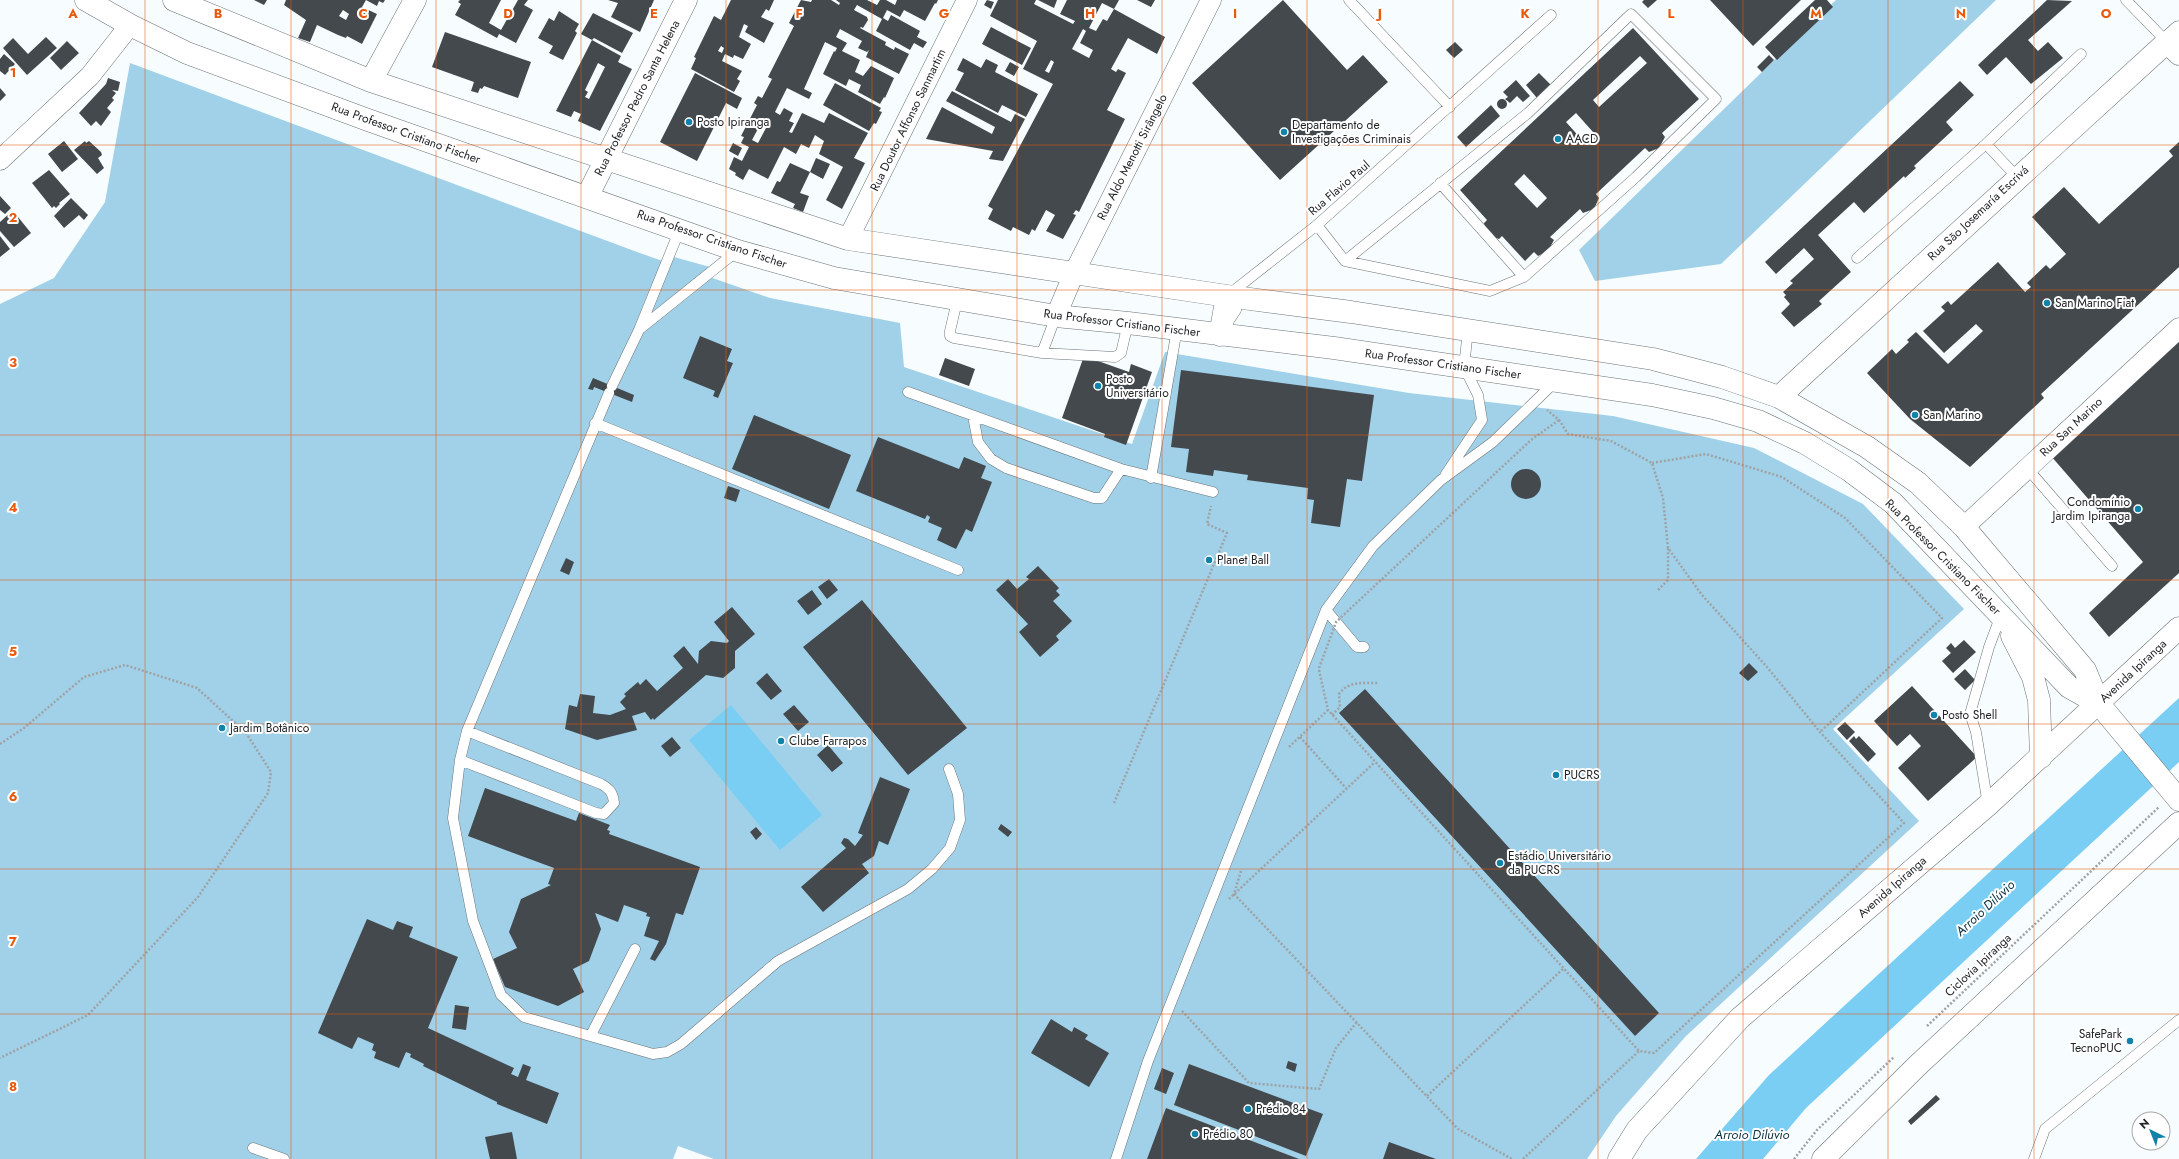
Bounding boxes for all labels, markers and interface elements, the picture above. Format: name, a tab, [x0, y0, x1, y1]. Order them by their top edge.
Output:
text: A	[67, 4, 78, 23]
text: B	[214, 4, 223, 23]
text: C	[358, 4, 368, 23]
text: D	[503, 4, 513, 23]
text: E	[650, 4, 658, 23]
text: F	[795, 4, 803, 23]
text: G	[939, 4, 950, 23]
text: H	[1085, 4, 1095, 23]
text: I	[1233, 4, 1237, 23]
text: J	[1375, 4, 1382, 23]
text: K	[1520, 4, 1530, 23]
text: L	[1668, 4, 1675, 23]
text: M	[1810, 4, 1822, 23]
text: N	[1956, 4, 1966, 23]
text: O	[2101, 4, 2112, 23]
street label: Rua Professor Pedro Santa Helena	[590, 17, 684, 179]
street label: Rua Doutor Affonso Sanmartim	[866, 46, 950, 194]
text: 1	[10, 63, 16, 82]
street label: Rua Aldo Menotti Sirângelo	[1092, 90, 1172, 223]
street label: Rua Professor Cristiano Fischer	[329, 98, 484, 169]
place label: Posto Ipiranga	[697, 113, 770, 131]
place label: Departamento de Investigações Criminais	[1292, 116, 1411, 148]
marker: Posto Ipiranga	[684, 117, 694, 127]
marker: Departamento de Investigações Criminais	[1279, 127, 1289, 137]
place label: AACD	[1566, 130, 1598, 148]
marker: AACD	[1553, 134, 1563, 144]
street label: Rua Flavio Paul	[1304, 156, 1374, 220]
street label: Rua São Josemaría Escrivá	[1923, 161, 2033, 265]
street label: Rua Professor Cristiano Fischer	[635, 205, 790, 273]
text: 2	[9, 208, 17, 227]
place label: San Marino Fiat	[2055, 294, 2134, 312]
marker: San Marino Fiat	[2042, 298, 2052, 308]
street label: Rua Professor Cristiano Fischer	[1043, 304, 1202, 342]
street label: Rua Professor Cristiano Fischer	[1364, 344, 1523, 384]
text: 3	[9, 353, 17, 372]
place label: Posto Universitário	[1106, 370, 1169, 402]
marker: Posto Universitário	[1093, 381, 1103, 391]
street label: Rua San Marino	[2036, 393, 2107, 461]
place label: San Marino	[1923, 406, 1981, 424]
marker: San Marino	[1910, 410, 1920, 420]
place label: Condomínio Jardim Ipiranga	[2051, 493, 2130, 525]
street label: Rua Professor Cristiano Fischer	[1881, 495, 2006, 620]
text: 4	[8, 498, 18, 517]
marker: Condomínio Jardim Ipiranga	[2133, 504, 2143, 514]
place label: Planet Ball	[1217, 551, 1269, 569]
marker: Planet Ball	[1204, 555, 1214, 565]
street label: Avenida Ipiranga	[2095, 635, 2171, 707]
text: 5	[9, 642, 17, 661]
place label: Posto Shell	[1942, 706, 1997, 724]
marker: Posto Shell	[1929, 710, 1939, 720]
place label: Jardim Botânico	[228, 719, 310, 737]
marker: Jardim Botânico	[217, 723, 227, 733]
place label: Clube Farrapos	[789, 732, 867, 750]
marker: Clube Farrapos	[776, 736, 786, 746]
place label: PUCRS	[1564, 766, 1600, 784]
marker: PUCRS	[1551, 770, 1561, 780]
text: 6	[9, 787, 18, 806]
place label: Estádio Universitário da PUCRS	[1508, 847, 1611, 879]
street label: Avenida Ipiranga	[1854, 852, 1931, 922]
marker: Estádio Universitário da PUCRS	[1495, 858, 1505, 868]
water label: Arroio Dilúvio	[1950, 875, 2019, 941]
street label: Ciclovia Ipiranga	[1941, 929, 2016, 1001]
text: 7	[9, 932, 17, 951]
place label: SafePark TecnoPUC	[2071, 1025, 2123, 1057]
marker: SafePark TecnoPUC	[2125, 1036, 2135, 1046]
text: 8	[9, 1077, 17, 1096]
place label: Prédio 84	[1256, 1100, 1306, 1118]
marker: Prédio 84	[1243, 1104, 1253, 1114]
north arrow	[2131, 1111, 2171, 1151]
text: N	[2136, 1115, 2153, 1133]
place label: Prédio 80	[1203, 1125, 1253, 1143]
water label: Arroio Dilúvio	[1714, 1125, 1790, 1144]
marker: Prédio 80	[1190, 1129, 1200, 1139]

